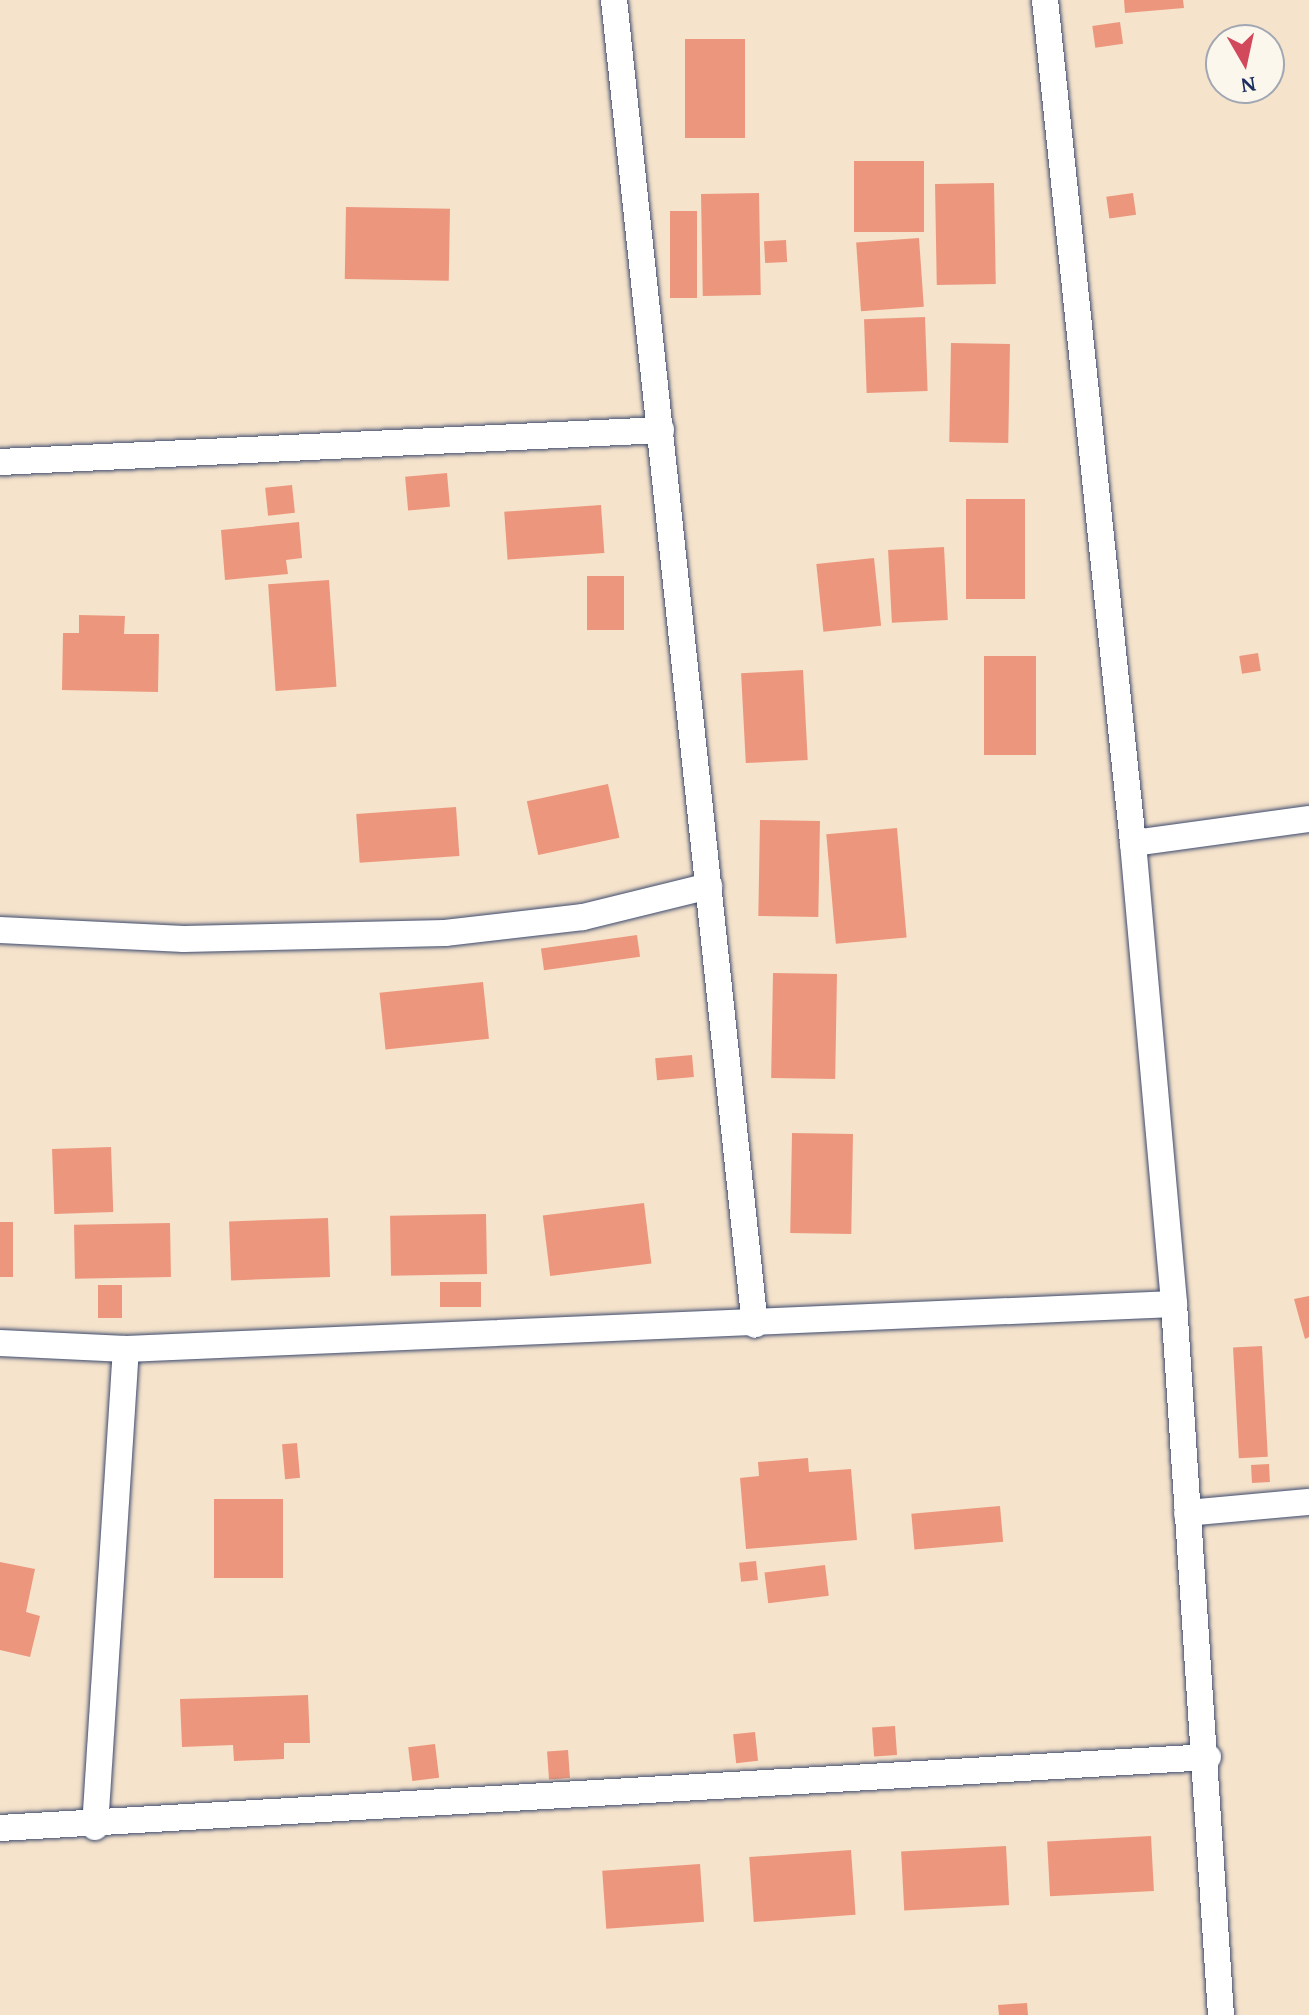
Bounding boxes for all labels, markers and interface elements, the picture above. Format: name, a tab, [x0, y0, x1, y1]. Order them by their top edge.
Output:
north arrow	[1205, 24, 1285, 104]
text: N	[1239, 69, 1258, 103]

